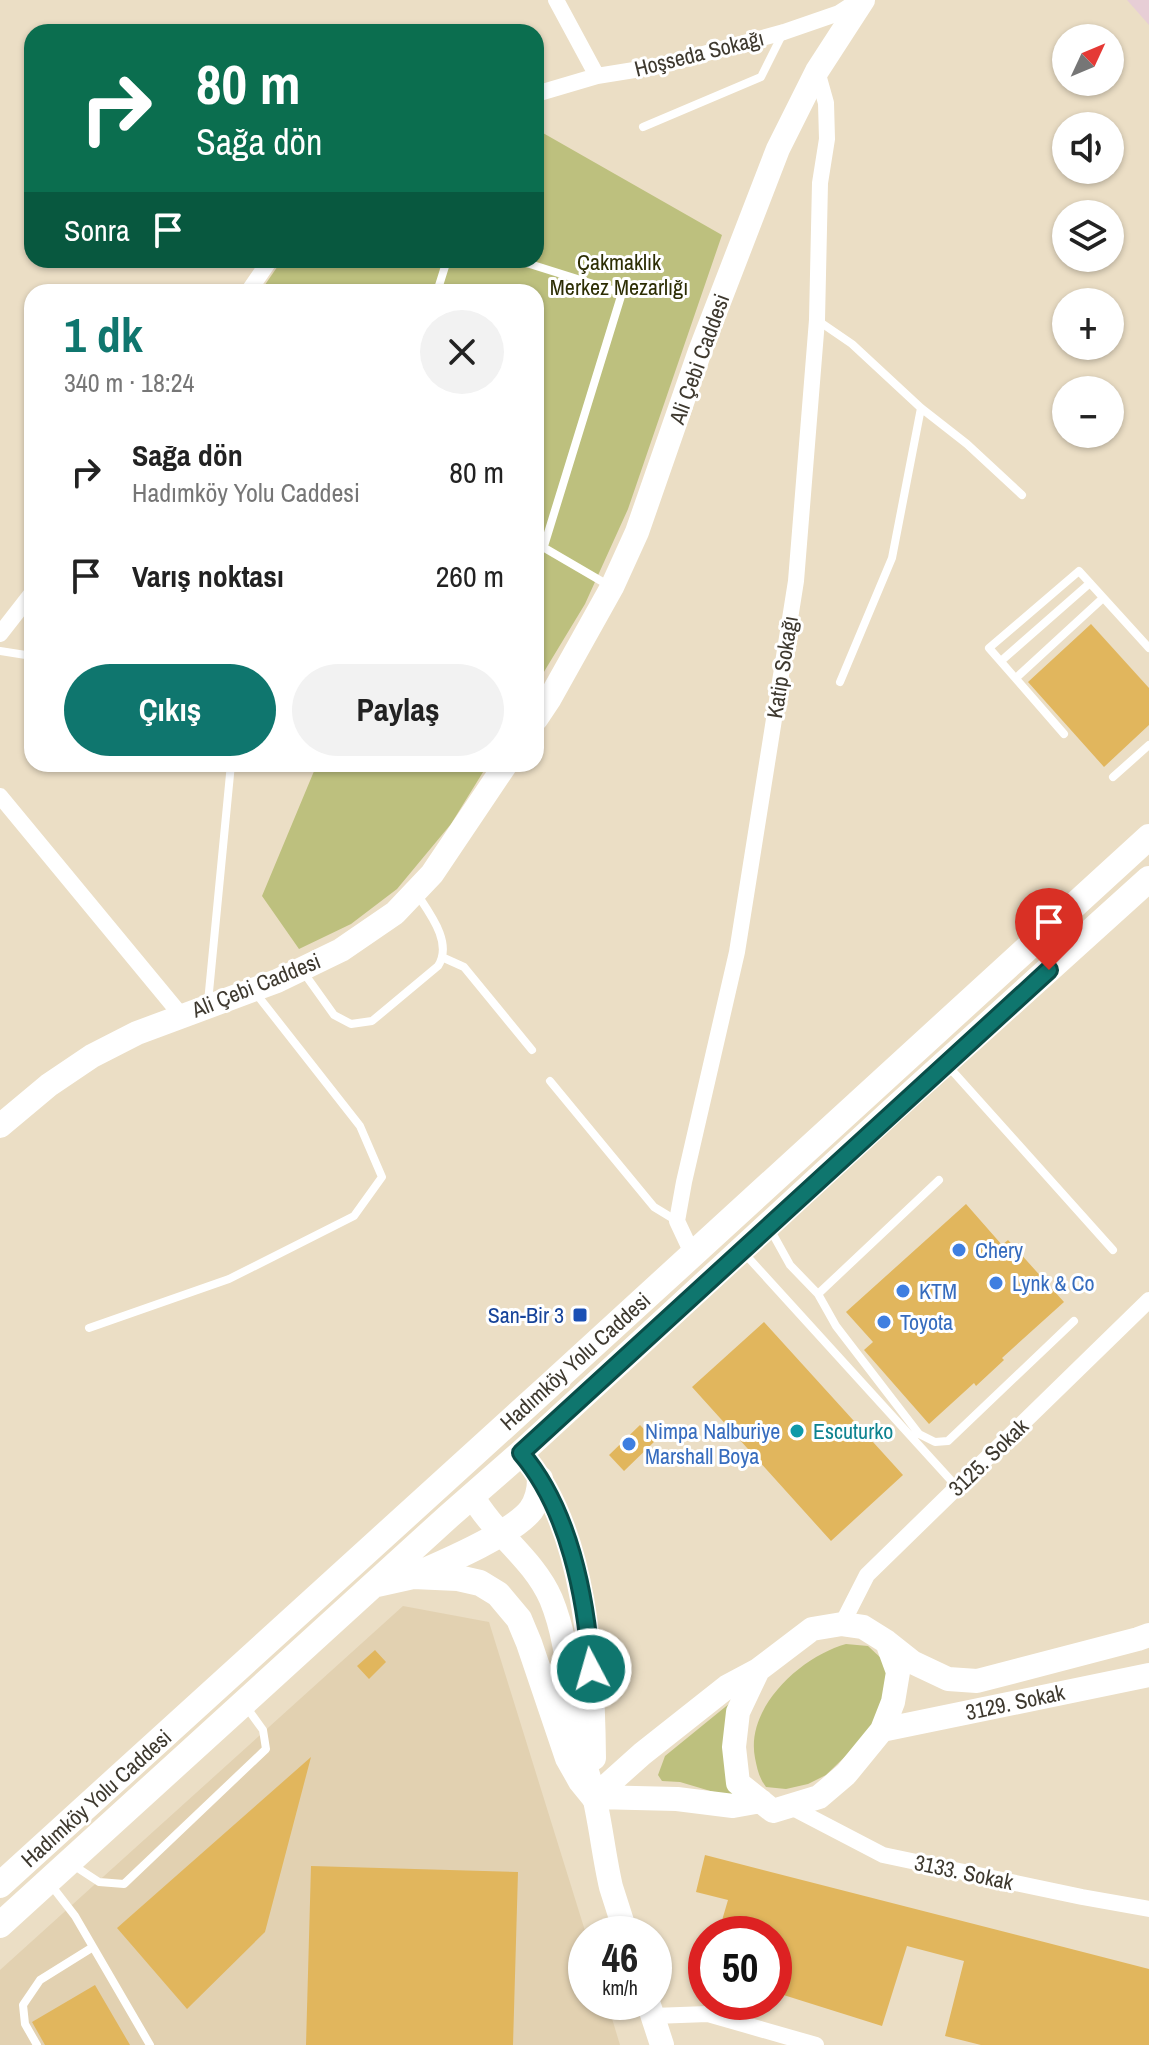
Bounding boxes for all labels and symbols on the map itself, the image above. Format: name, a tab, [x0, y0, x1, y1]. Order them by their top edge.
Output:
street label: Hoşseda Sokağı	[631, 22, 767, 84]
north arrow	[1052, 24, 1124, 96]
park label: Çakmaklık Merkez Mezarlığı	[550, 247, 688, 302]
street label: Ali Çebi Caddesi	[661, 290, 736, 429]
street label: Katip Sokağı	[759, 614, 805, 720]
pin	[1015, 888, 1083, 970]
street label: Ali Çebi Caddesi	[186, 946, 325, 1025]
place label: Chery	[975, 1235, 1023, 1265]
marker: Chery	[950, 1241, 968, 1259]
place label: Lynk & Co	[1012, 1268, 1095, 1298]
marker: Lynk & Co	[987, 1274, 1005, 1292]
place label: KTM	[919, 1276, 957, 1306]
marker: KTM	[894, 1282, 912, 1300]
street label: Hadımköy Yolu Caddesi	[493, 1285, 657, 1437]
place label: San-Bir 3	[488, 1300, 564, 1330]
marker: San-Bir 3	[571, 1306, 589, 1324]
place label: Toyota	[900, 1307, 953, 1337]
marker: Toyota	[875, 1313, 893, 1331]
street label: 3125. Sokak	[942, 1411, 1035, 1503]
place label: Nimpa Nalburiye Marshall Boya	[645, 1416, 780, 1471]
place label: Escuturko	[813, 1416, 893, 1446]
marker: Escuturko	[788, 1422, 806, 1440]
marker: Nimpa Nalburiye Marshall Boya	[620, 1435, 638, 1453]
position arrow	[549, 1627, 633, 1711]
street label: 3129. Sokak	[963, 1677, 1068, 1727]
street label: Hadımköy Yolu Caddesi	[14, 1722, 178, 1874]
street label: 3133. Sokak	[912, 1847, 1017, 1897]
speed limit sign: 50	[688, 1916, 792, 2020]

